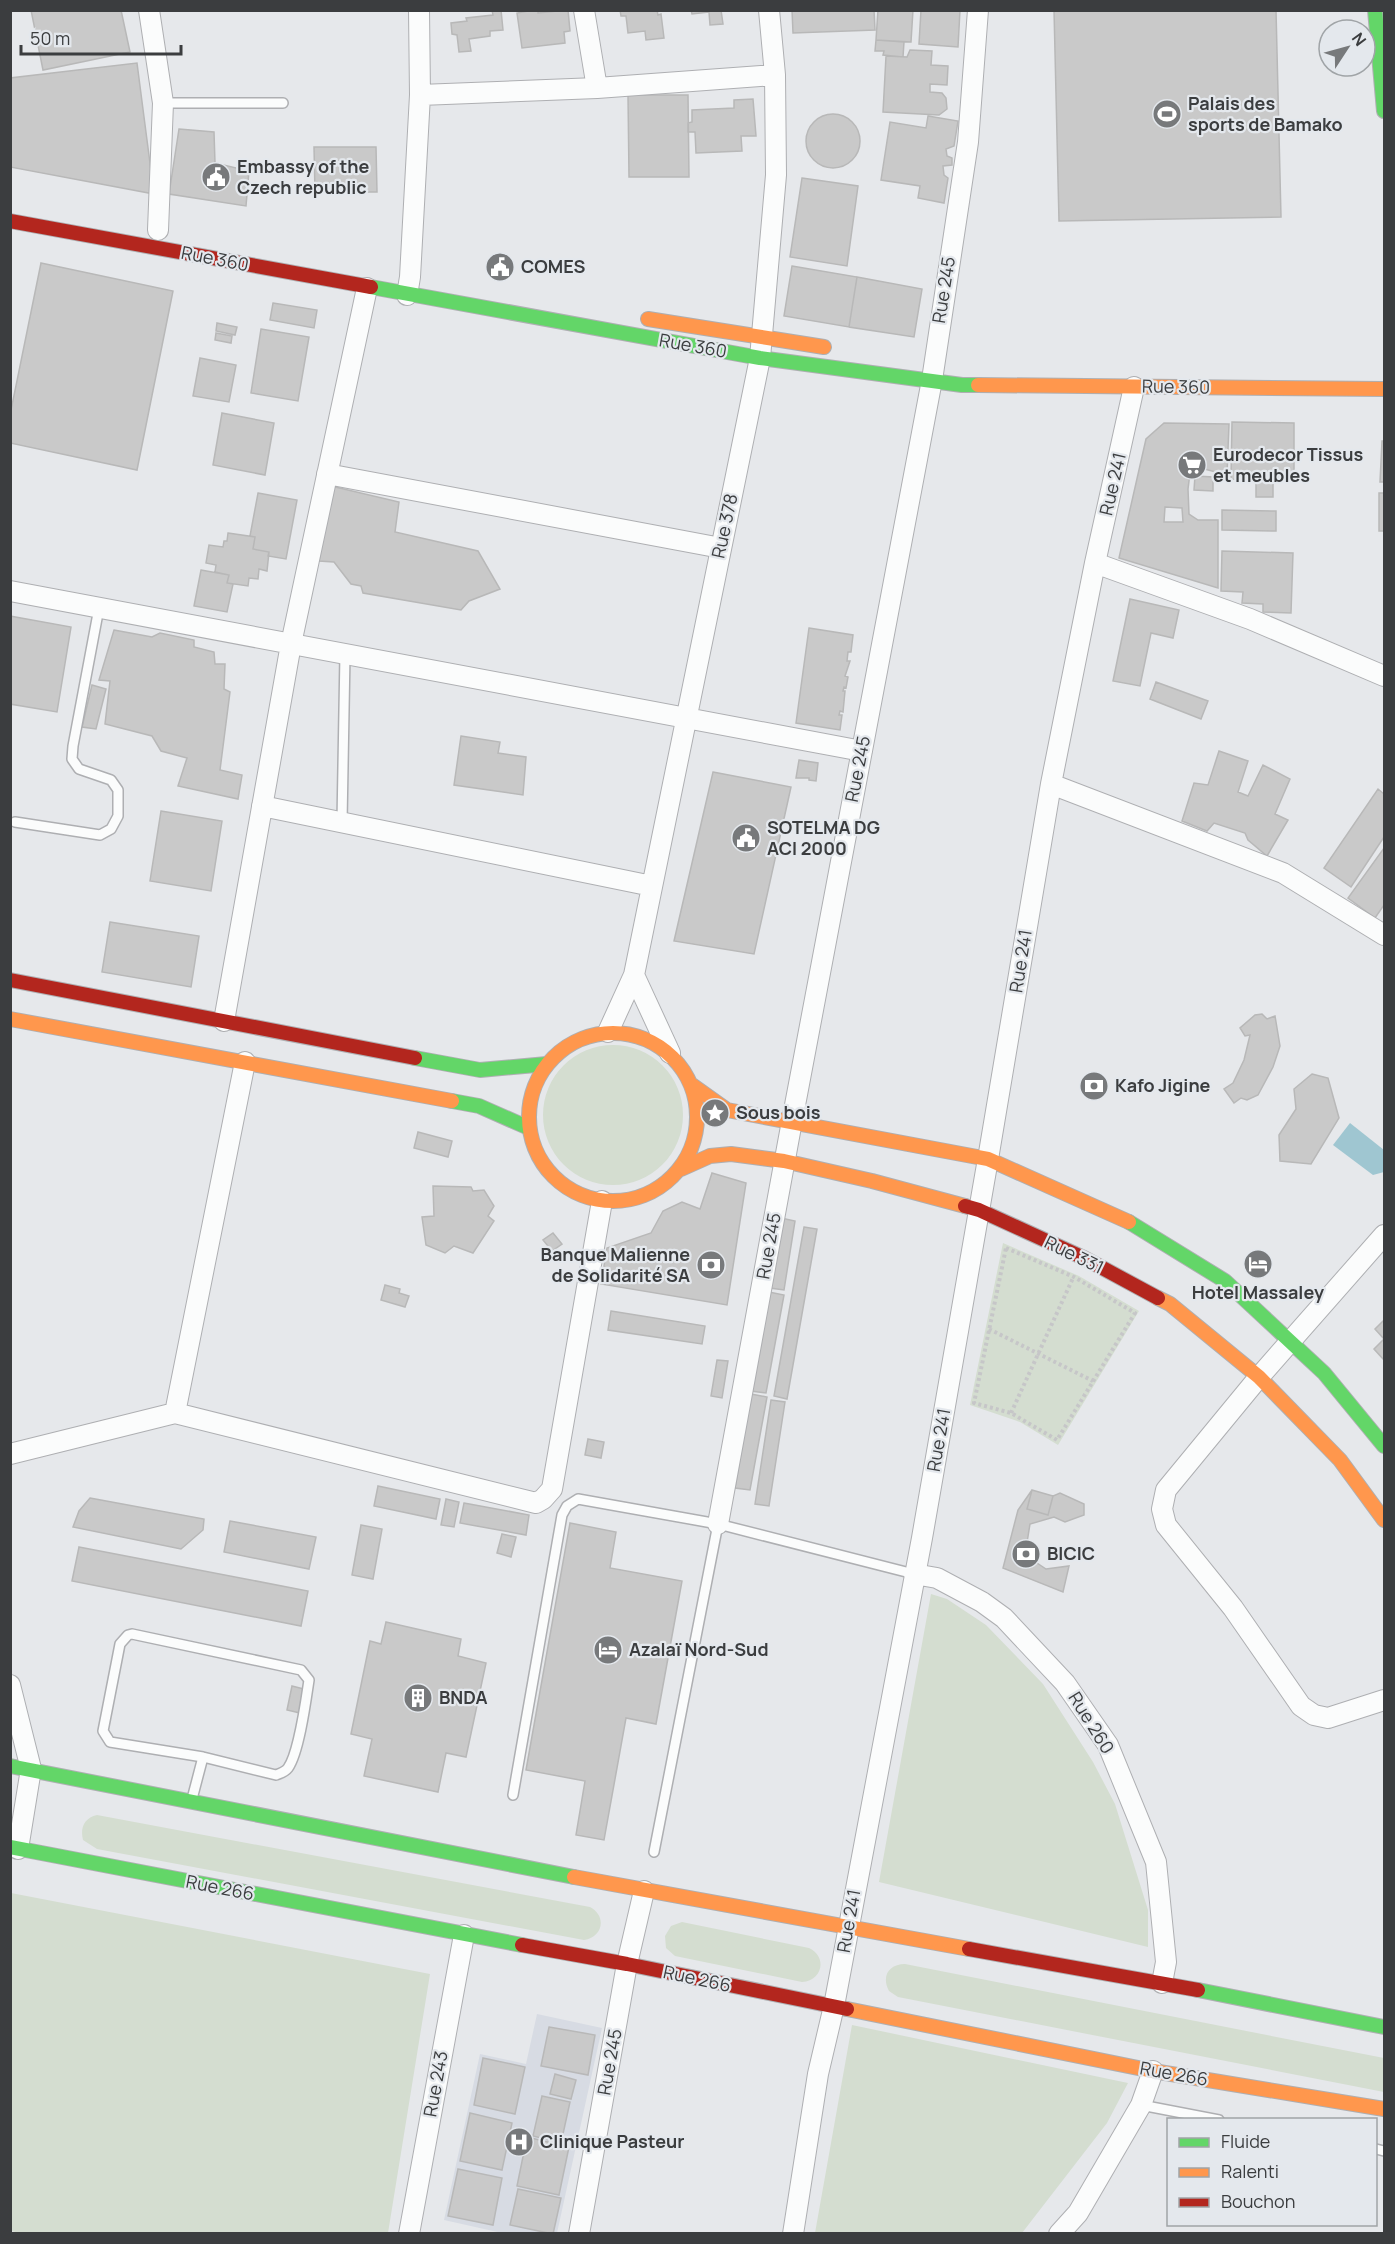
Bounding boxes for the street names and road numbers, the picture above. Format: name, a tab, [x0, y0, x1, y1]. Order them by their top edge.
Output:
street label: Rue 360	[179, 240, 251, 276]
street label: Rue 245	[926, 255, 960, 325]
street label: Rue 360	[657, 327, 729, 363]
street label: Rue 360	[1142, 373, 1210, 399]
street label: Rue 241	[1093, 450, 1131, 518]
street label: Rue 378	[705, 491, 743, 560]
street label: Rue 245	[839, 734, 875, 804]
street label: Rue 241	[1003, 928, 1037, 994]
street label: Rue 245	[750, 1211, 786, 1281]
street label: Rue 331	[1041, 1229, 1108, 1279]
street label: Rue 241	[921, 1406, 955, 1473]
street label: Rue 260	[1064, 1687, 1120, 1758]
street label: Rue 266	[184, 1869, 256, 1905]
street label: Rue 241	[831, 1887, 865, 1954]
street label: Rue 266	[661, 1959, 733, 1997]
street label: Rue 245	[591, 2027, 627, 2097]
street label: Rue 243	[417, 2049, 453, 2119]
street label: Rue 266	[1138, 2055, 1210, 2091]

